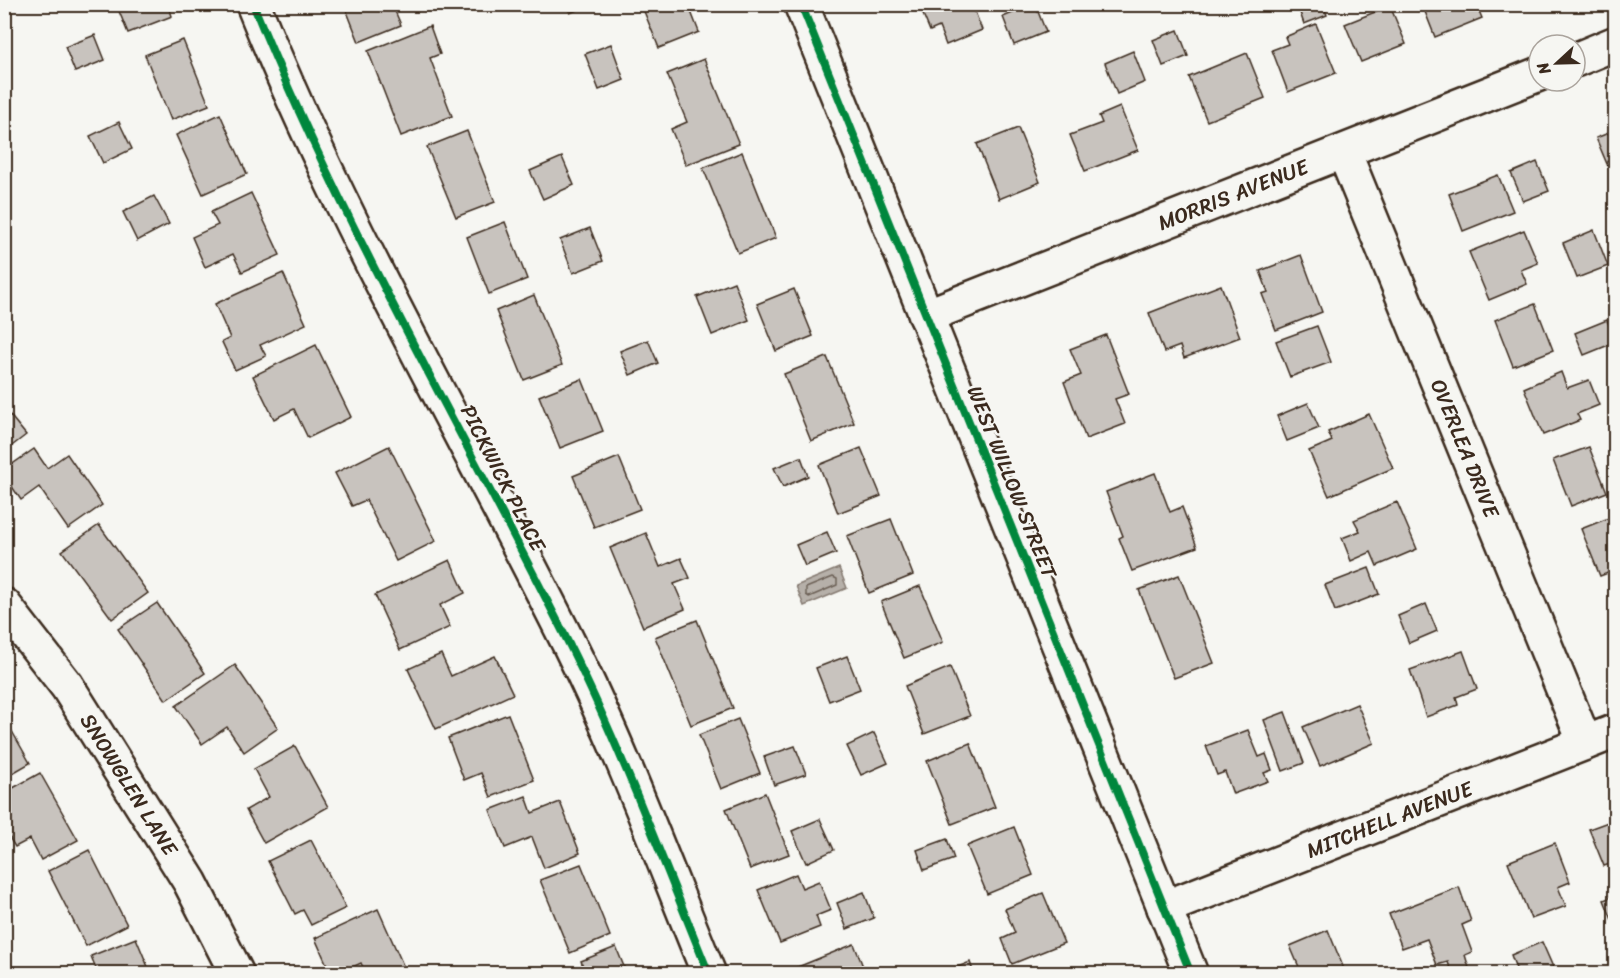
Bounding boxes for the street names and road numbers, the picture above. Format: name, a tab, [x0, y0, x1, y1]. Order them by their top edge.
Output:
street label: MORRIS AVENUE	[1152, 147, 1315, 242]
street label: OVERLEA DRIVE	[1419, 373, 1511, 525]
street label: WEST WILLOW STREET	[956, 380, 1069, 586]
street label: PICKWICK PLACE	[450, 398, 557, 560]
street label: SNOWGLEN LANE	[69, 706, 189, 865]
street label: MITCHELL AVENUE	[1300, 769, 1479, 870]

